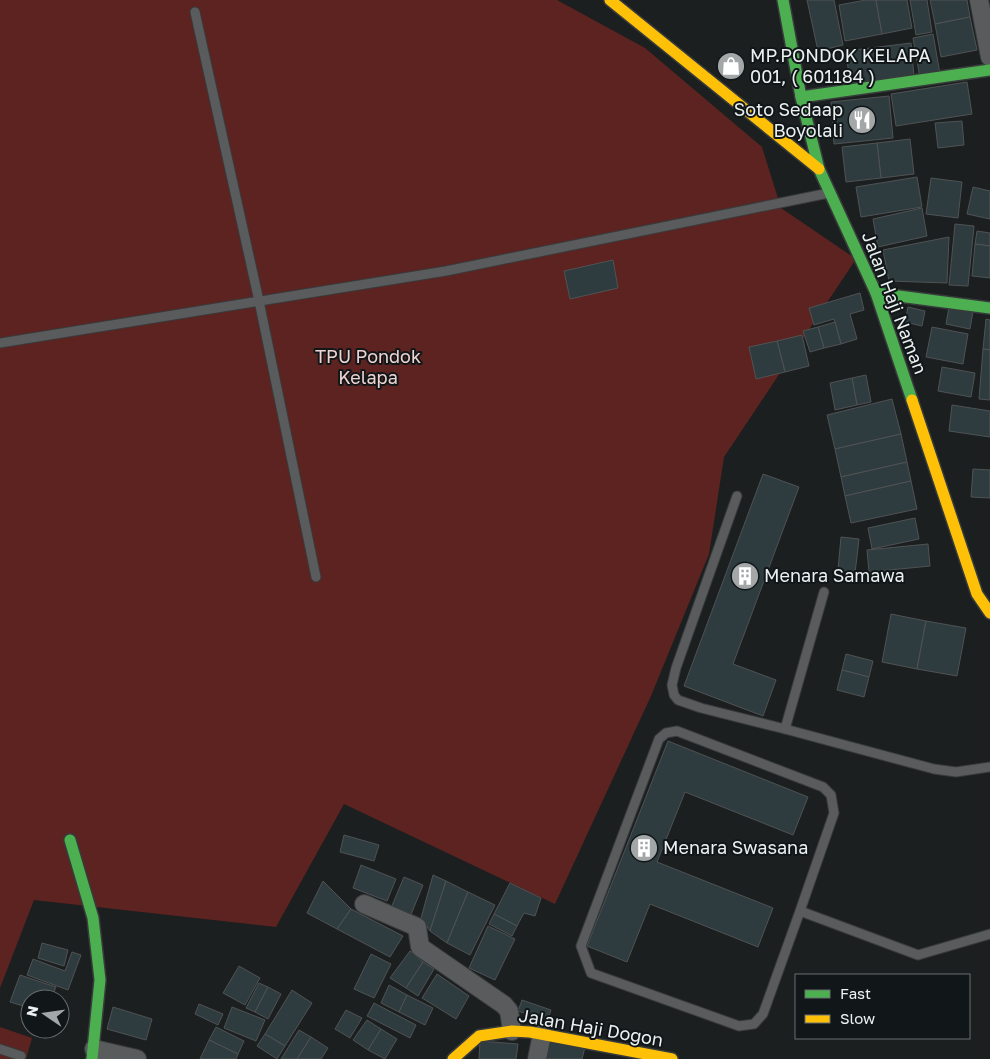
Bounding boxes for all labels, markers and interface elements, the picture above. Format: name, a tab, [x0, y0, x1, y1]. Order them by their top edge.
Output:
place label: MP.PONDOK KELAPA 001, ( 601184 )	[750, 44, 930, 87]
shop icon: MP.PONDOK KELAPA 001, ( 601184 )	[716, 51, 746, 81]
place label: Soto Sedaap Boyolali	[734, 98, 843, 141]
restaurant icon: Soto Sedaap Boyolali	[847, 105, 877, 135]
street label: Jalan Haji Naman	[858, 228, 932, 377]
park label: TPU Pondok Kelapa	[315, 345, 421, 388]
building icon: Menara Samawa	[730, 561, 760, 591]
place label: Menara Samawa	[764, 564, 905, 586]
building icon: Menara Swasana	[629, 833, 659, 863]
place label: Menara Swasana	[663, 836, 808, 858]
legend	[795, 974, 970, 1039]
text: Fast	[840, 984, 871, 1002]
north arrow	[20, 989, 70, 1039]
text: N	[22, 1004, 41, 1018]
street label: Jalan Haji Dogon	[517, 1004, 665, 1051]
text: Slow	[840, 1009, 875, 1027]

